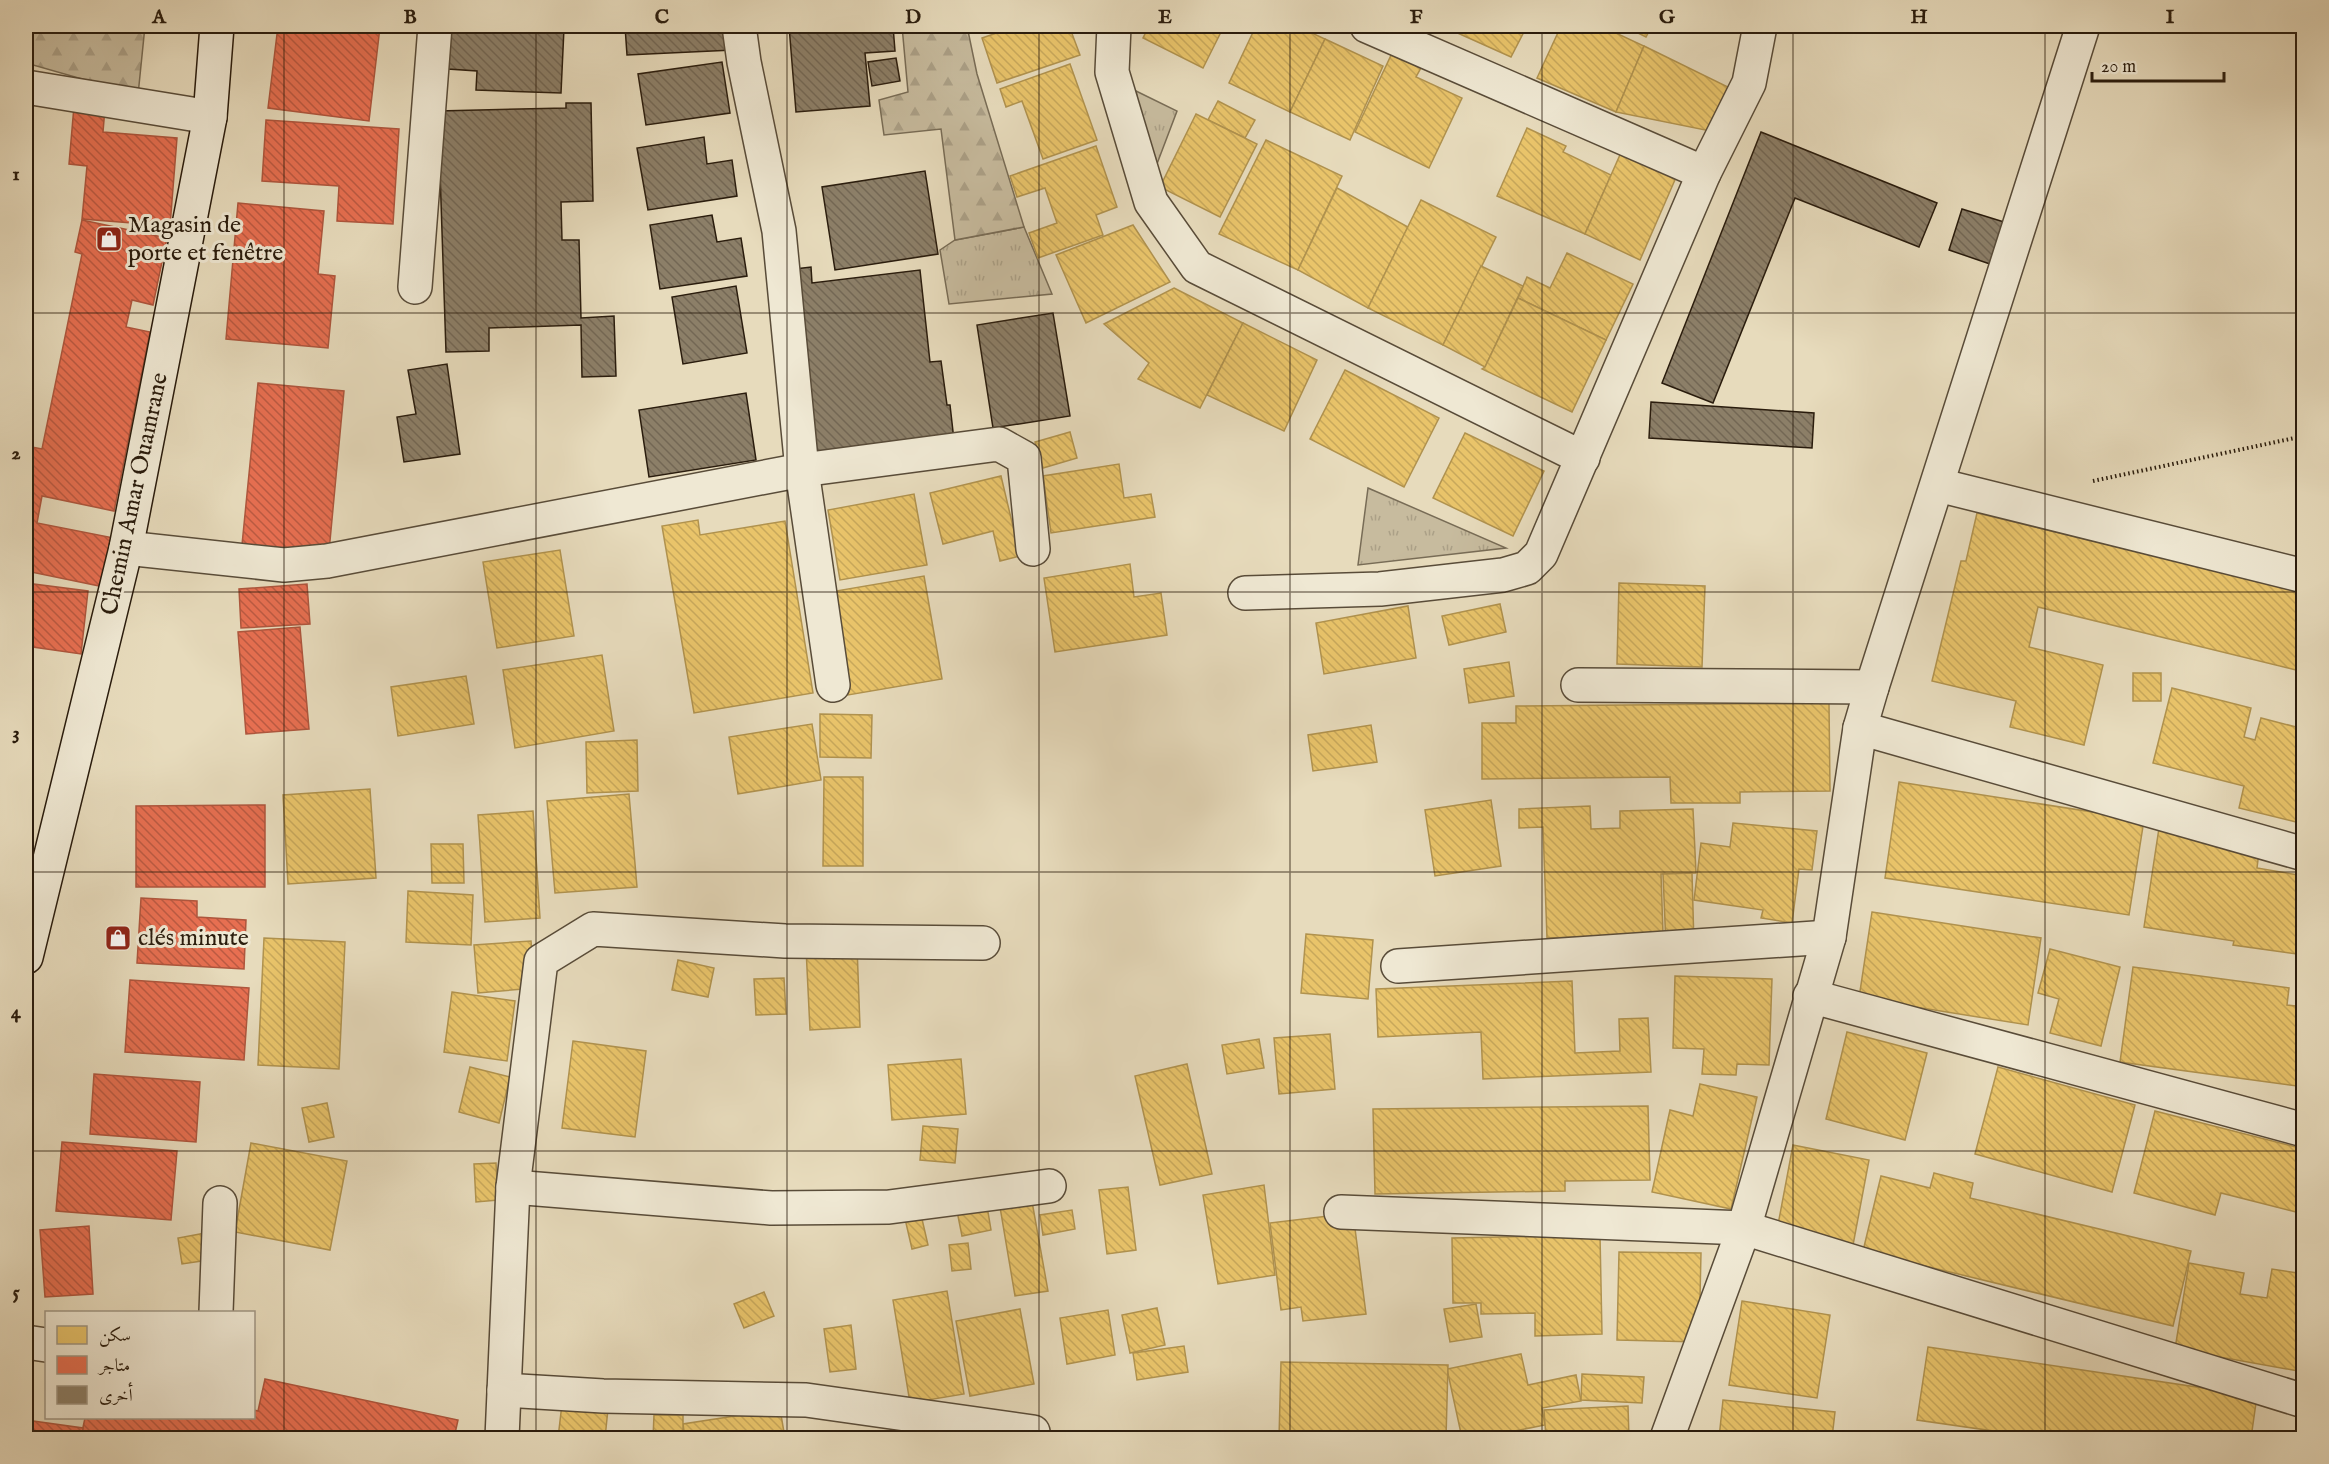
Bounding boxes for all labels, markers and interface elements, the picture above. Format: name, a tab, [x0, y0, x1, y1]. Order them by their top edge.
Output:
text: A	[151, 5, 167, 30]
text: B	[403, 5, 417, 30]
text: C	[655, 5, 669, 30]
text: D	[905, 5, 921, 30]
text: E	[1158, 5, 1172, 30]
text: F	[1410, 5, 1423, 30]
text: G	[1659, 5, 1676, 30]
text: H	[1910, 5, 1928, 30]
text: I	[2166, 5, 2175, 30]
scale bar	[2092, 45, 2224, 83]
text: 20 m	[2101, 56, 2136, 79]
text: 1	[12, 162, 20, 187]
place label: Magasin de porte et fenêtre	[128, 210, 283, 269]
shop icon: Magasin de porte et fenêtre	[94, 224, 124, 254]
street label: Chemin Amar Ouamrane	[94, 370, 176, 618]
text: 2	[11, 441, 21, 466]
text: 3	[12, 721, 20, 746]
shop icon: clés minute	[103, 923, 133, 953]
place label: clés minute	[138, 923, 249, 954]
text: 4	[11, 1000, 22, 1025]
text: 5	[12, 1280, 20, 1305]
legend	[45, 1311, 255, 1419]
text: سكن	[99, 1325, 131, 1348]
text: متاجر	[97, 1355, 130, 1378]
text: أخرى	[99, 1382, 134, 1408]

